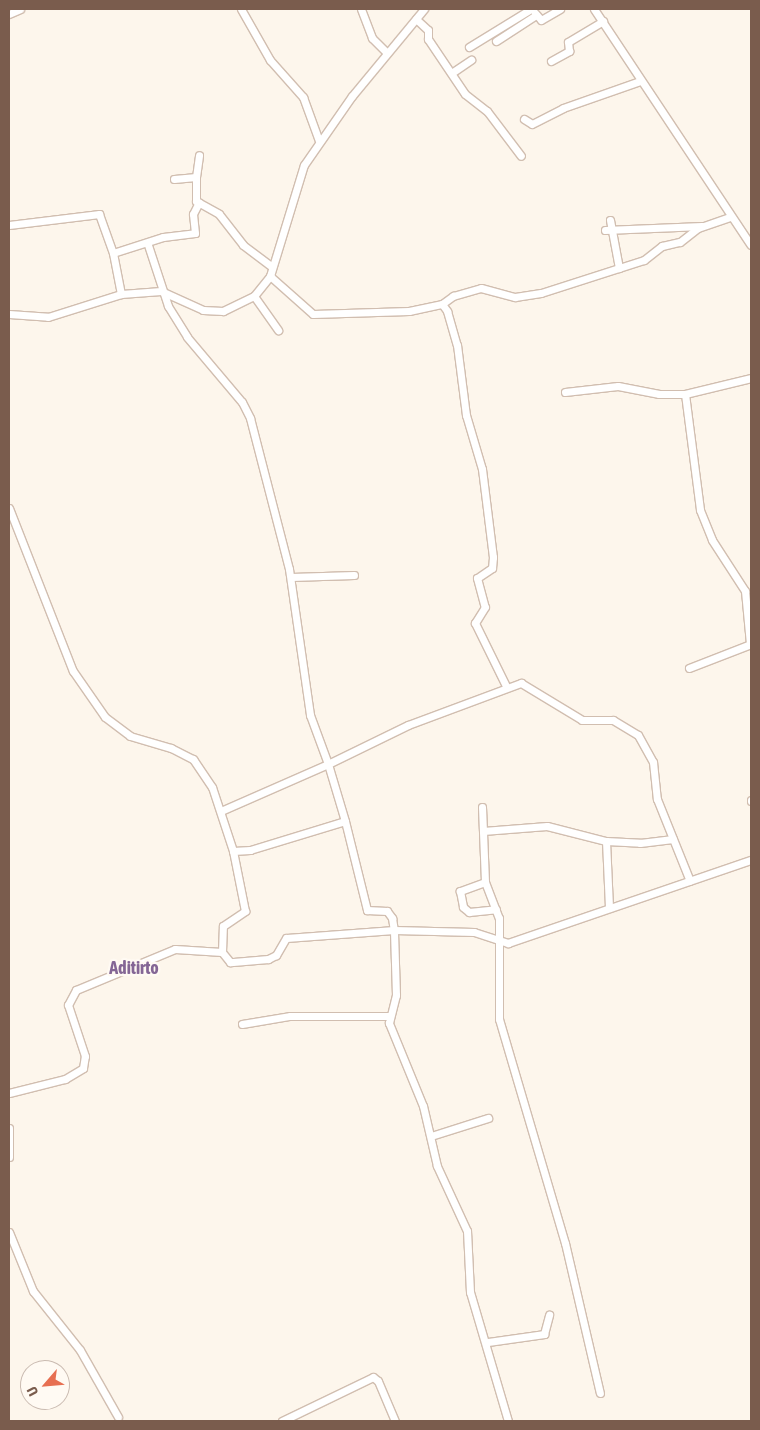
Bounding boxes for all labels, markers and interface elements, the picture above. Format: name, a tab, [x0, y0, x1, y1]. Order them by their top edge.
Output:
district label: Aditirto	[109, 957, 159, 979]
north arrow	[20, 1360, 70, 1410]
text: U	[24, 1384, 42, 1399]

